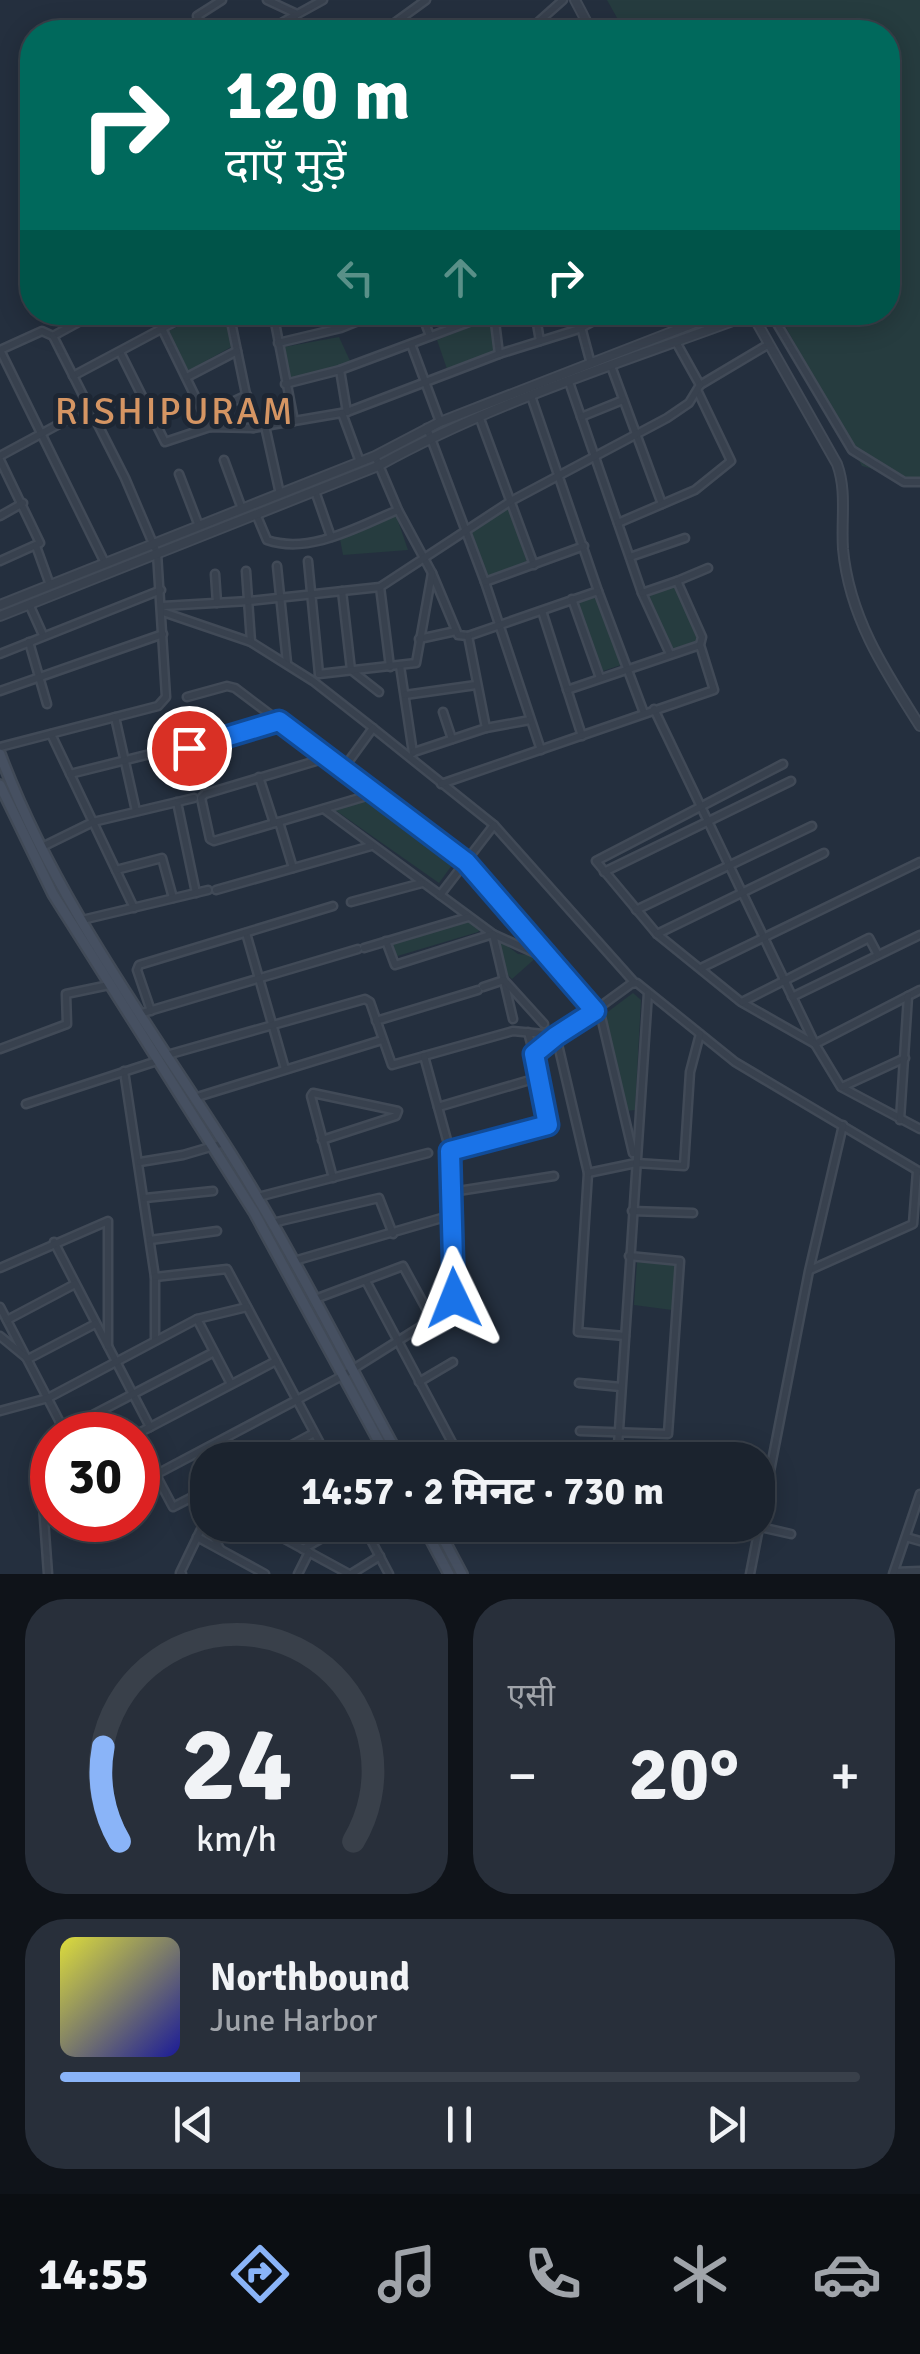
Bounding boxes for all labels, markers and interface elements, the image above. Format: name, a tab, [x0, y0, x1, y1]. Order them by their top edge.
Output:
text: 120 m	[225, 52, 410, 138]
icon: right	[60, 60, 190, 190]
text: दाएँ मुड़ें	[225, 138, 346, 193]
icon: left	[328, 250, 383, 305]
icon: ahead	[433, 250, 488, 305]
icon: right	[538, 250, 593, 305]
district label: RISHIPURAM	[55, 388, 295, 435]
pin	[147, 706, 232, 791]
icon: arrive	[162, 721, 217, 776]
position arrow	[402, 1246, 506, 1350]
speed limit sign: 30	[30, 1412, 160, 1542]
text: 14:57 · 2 मिनट · 730 m	[301, 1468, 664, 1515]
text: एसी	[508, 1676, 555, 1715]
text: 24	[180, 1701, 292, 1829]
text: 20°	[628, 1728, 739, 1821]
text: −	[508, 1742, 537, 1810]
text: +	[830, 1742, 860, 1810]
text: km/h	[196, 1817, 277, 1861]
text: Northbound	[210, 1954, 410, 2001]
text: June Harbor	[210, 2001, 377, 2040]
icon: previous	[166, 2097, 221, 2152]
icon: pause	[432, 2097, 487, 2152]
icon: next	[699, 2097, 754, 2152]
icon: directions	[225, 2239, 295, 2309]
icon: music	[372, 2239, 442, 2309]
icon: phone	[518, 2239, 588, 2309]
icon: climate	[665, 2239, 735, 2309]
icon: car	[812, 2239, 882, 2309]
text: 14:55	[38, 2247, 149, 2302]

